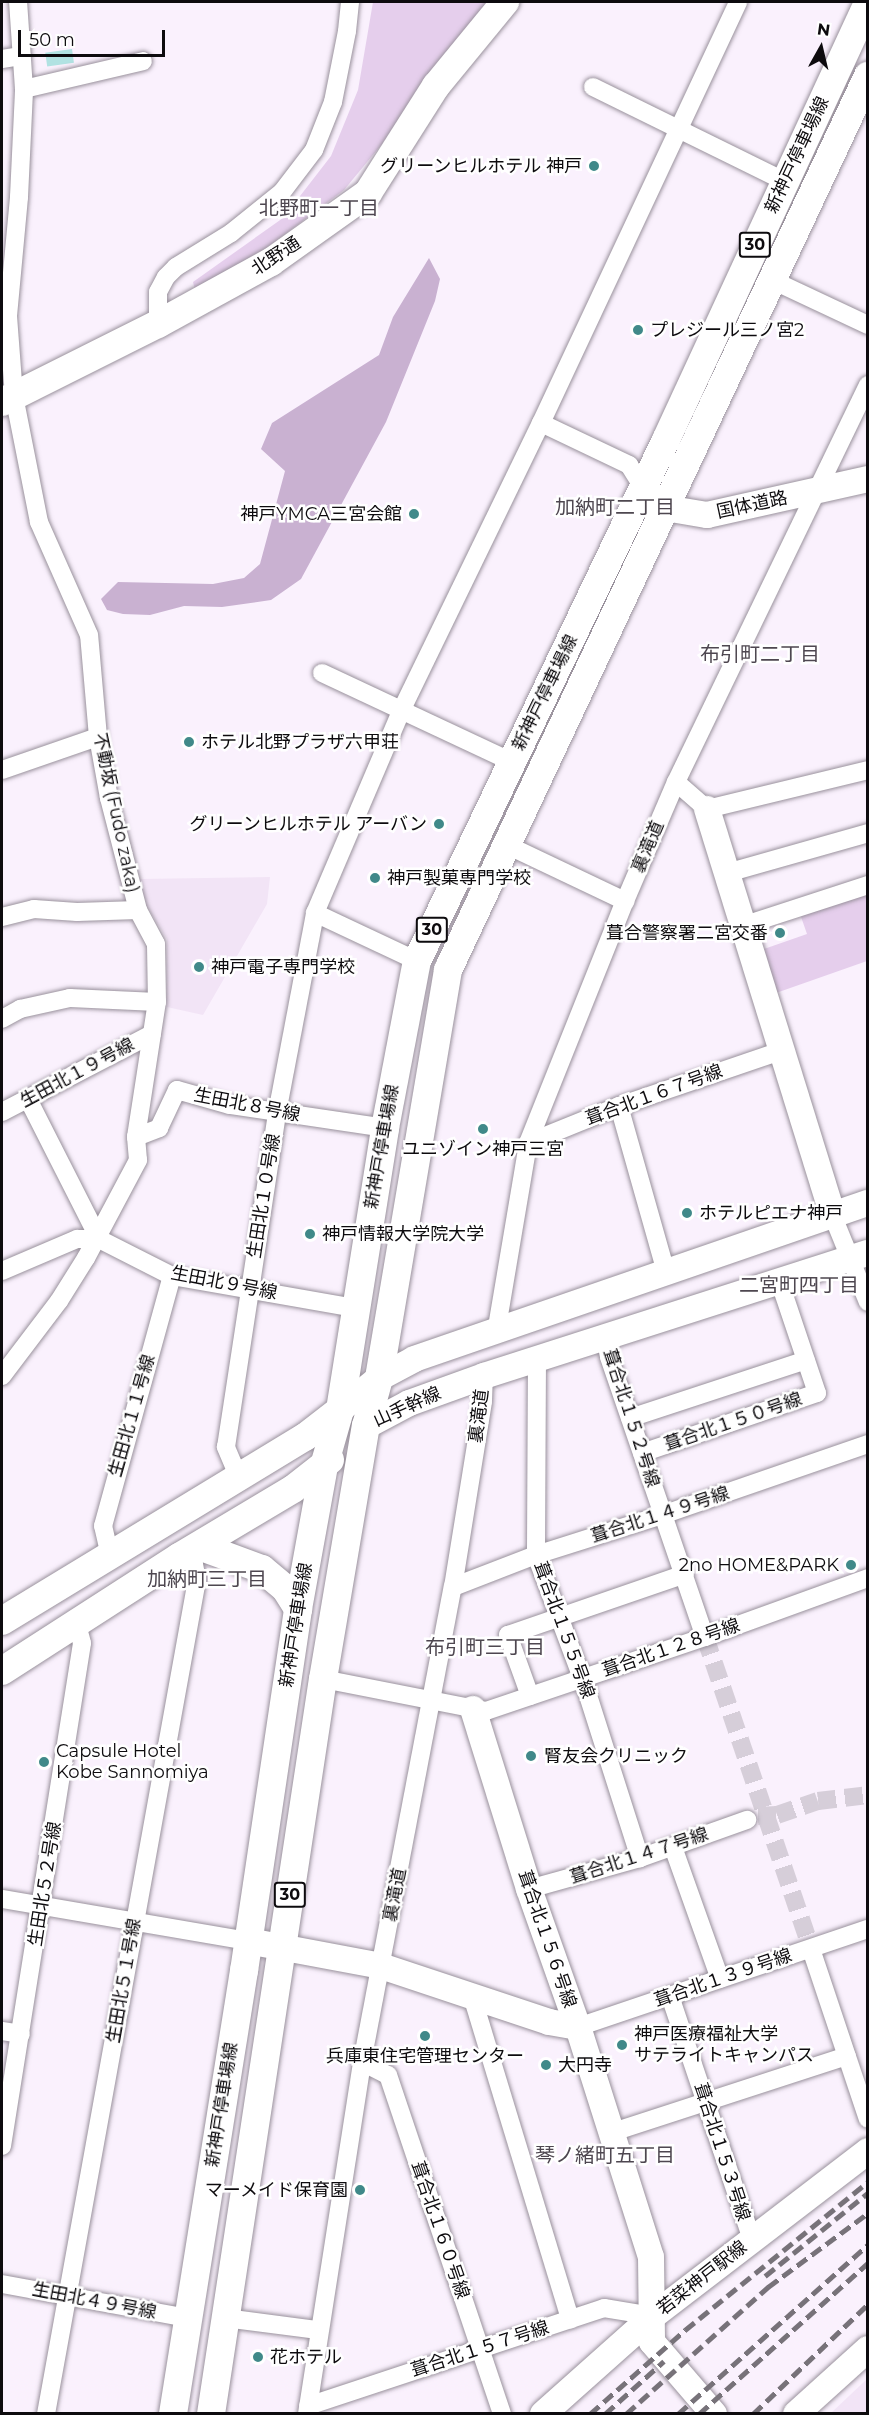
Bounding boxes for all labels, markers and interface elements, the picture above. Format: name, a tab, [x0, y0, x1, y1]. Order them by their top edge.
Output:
scale bar	[21, 18, 168, 56]
north arrow	[791, 18, 851, 78]
text: N	[816, 19, 831, 40]
text: 50 m	[29, 29, 75, 51]
street label: 新神戸停車場線	[761, 93, 833, 217]
place label: グリーンヒルホテル 神戸	[379, 155, 582, 177]
marker: グリーンヒルホテル 神戸	[587, 159, 601, 173]
district label: 北野町一丁目	[259, 196, 379, 220]
street label: 北野通	[247, 232, 305, 280]
road number: 30	[738, 232, 771, 258]
place label: プレジール三ノ宮2	[650, 319, 804, 341]
marker: プレジール三ノ宮2	[631, 323, 645, 337]
street label: 国体道路	[715, 487, 789, 523]
district label: 加納町二丁目	[555, 495, 675, 519]
place label: 神戸YMCA三宮会館	[240, 503, 402, 525]
marker: 神戸YMCA三宮会館	[407, 507, 421, 521]
street label: 新神戸停車場線	[508, 632, 582, 754]
district label: 布引町二丁目	[700, 642, 820, 666]
street label: 不動坂 (Fudo zaka)	[88, 731, 144, 895]
place label: ホテル北野プラザ六甲荘	[201, 731, 399, 753]
marker: ホテル北野プラザ六甲荘	[182, 735, 196, 749]
place label: グリーンヒルホテル アーバン	[189, 813, 427, 835]
marker: グリーンヒルホテル アーバン	[432, 817, 446, 831]
street label: 裏滝道	[628, 818, 668, 876]
place label: 神戸製菓専門学校	[387, 867, 531, 889]
marker: 神戸製菓専門学校	[368, 871, 382, 885]
road number: 30	[416, 917, 448, 943]
place label: 葺合警察署二宮交番	[606, 922, 768, 944]
marker: 葺合警察署二宮交番	[773, 926, 787, 940]
place label: 神戸電子専門学校	[211, 956, 355, 978]
marker: 神戸電子専門学校	[192, 960, 206, 974]
street label: 生田北１９号線	[16, 1034, 138, 1112]
street label: 葺合北１６７号線	[583, 1060, 725, 1130]
street label: 新神戸停車場線	[360, 1083, 404, 1211]
street label: 生田北８号線	[192, 1084, 302, 1126]
marker: ユニゾイン神戸三宮	[476, 1122, 490, 1136]
street label: 生田北１０号線	[243, 1132, 285, 1260]
place label: ユニゾイン神戸三宮	[402, 1138, 564, 1160]
place label: ホテルピエナ神戸	[699, 1202, 843, 1224]
marker: ホテルピエナ神戸	[680, 1206, 694, 1220]
place label: 神戸情報大学院大学	[322, 1223, 484, 1245]
marker: 神戸情報大学院大学	[303, 1227, 317, 1241]
street label: 生田北９号線	[169, 1262, 279, 1304]
district label: 二宮町四丁目	[739, 1273, 859, 1297]
street label: 葺合北１５２号線	[598, 1346, 664, 1490]
street label: 生田北１１号線	[104, 1352, 160, 1480]
street label: 山手幹線	[370, 1382, 444, 1432]
street label: 裏滝道	[465, 1388, 493, 1444]
street label: 葺合北１５０号線	[661, 1388, 805, 1456]
street label: 葺合北１４９号線	[588, 1482, 732, 1548]
place label: 2no HOME&PARK	[679, 1554, 839, 1576]
marker: 2no HOME&PARK	[844, 1558, 858, 1572]
street label: 葺合北１５５号線	[529, 1559, 599, 1701]
street label: 新神戸停車場線	[275, 1561, 317, 1689]
district label: 加納町三丁目	[147, 1567, 267, 1591]
street label: 葺合北１２８号線	[599, 1614, 743, 1682]
district label: 布引町三丁目	[425, 1635, 545, 1659]
place label: Capsule Hotel Kobe Sannomiya	[56, 1741, 209, 1784]
place label: 腎友会クリニック	[544, 1745, 688, 1767]
marker: 腎友会クリニック	[522, 1747, 540, 1765]
marker: Capsule Hotel Kobe Sannomiya	[37, 1755, 51, 1769]
street label: 生田北５２号線	[24, 1820, 66, 1948]
street label: 葺合北１４７号線	[567, 1823, 711, 1889]
street label: 裏滝道	[379, 1866, 411, 1924]
street label: 葺合北１５６号線	[513, 1867, 581, 2011]
road number: 30	[274, 1882, 306, 1908]
street label: 生田北５１号線	[102, 1917, 146, 2045]
street label: 葺合北１３９号線	[651, 1944, 795, 2012]
place label: 神戸医療福祉大学 サテライトキャンパス	[634, 2024, 814, 2066]
marker: 兵庫東住宅管理センター	[418, 2029, 432, 2043]
marker: 神戸医療福祉大学 サテライトキャンパス	[615, 2038, 629, 2052]
street label: 新神戸停車場線	[201, 2041, 243, 2169]
place label: 兵庫東住宅管理センター	[326, 2045, 524, 2067]
place label: 大円寺	[558, 2054, 612, 2076]
marker: 大円寺	[539, 2058, 553, 2072]
street label: 葺合北１５３号線	[689, 2080, 755, 2224]
district label: 琴ノ緒町五丁目	[535, 2143, 675, 2167]
street label: 葺合北１６０号線	[406, 2158, 474, 2302]
place label: マーメイド保育園	[204, 2179, 348, 2201]
marker: マーメイド保育園	[353, 2183, 367, 2197]
street label: 若菜神戸駅線	[653, 2236, 751, 2320]
street label: 生田北４９号線	[30, 2278, 158, 2324]
street label: 葺合北１５７号線	[408, 2316, 552, 2382]
place label: 花ホテル	[270, 2346, 342, 2368]
marker: 花ホテル	[251, 2350, 265, 2364]

